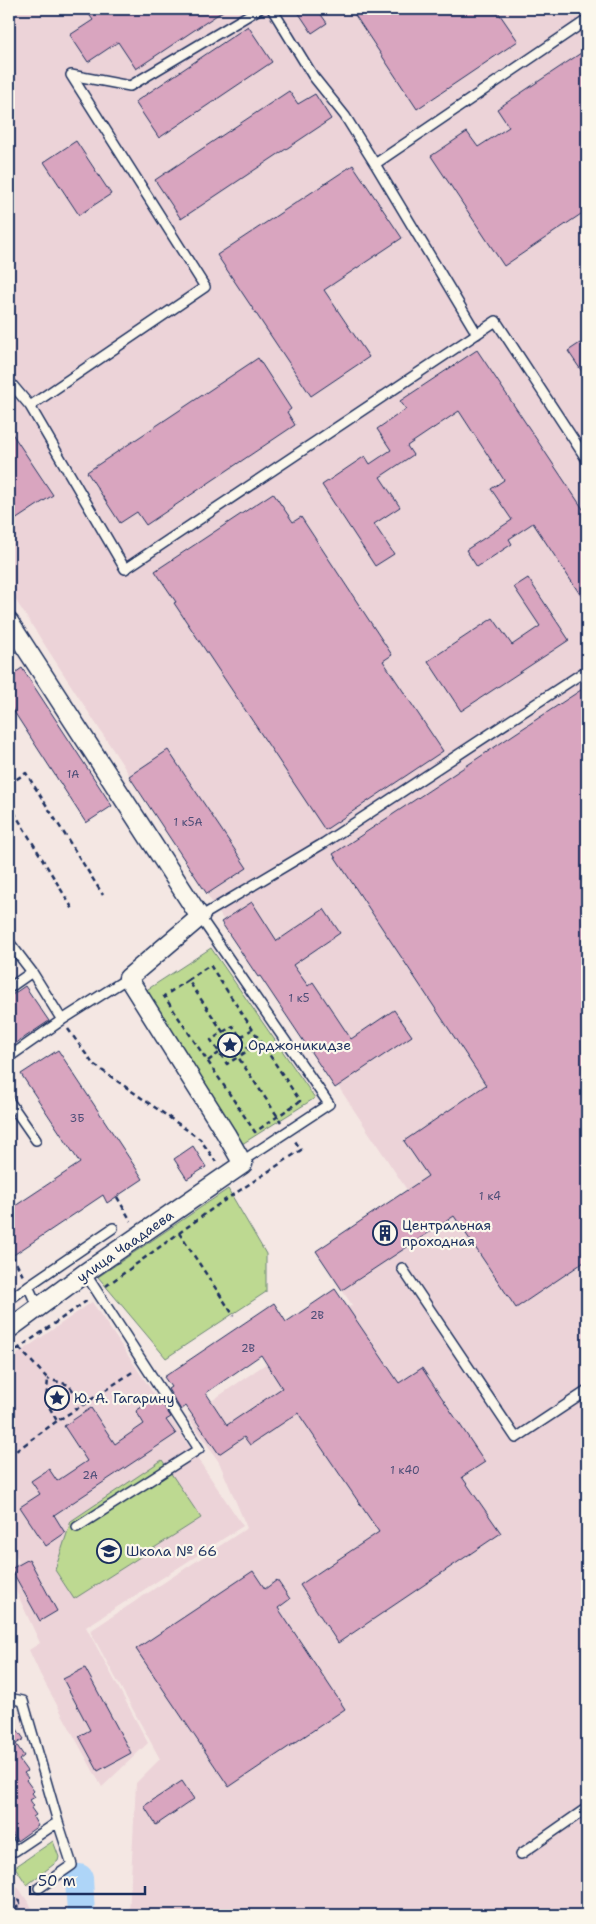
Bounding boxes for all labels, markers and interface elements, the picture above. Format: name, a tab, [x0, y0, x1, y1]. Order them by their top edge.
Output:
house number: 1А	[67, 767, 79, 782]
house number: 1 к5А	[174, 815, 202, 830]
house number: 1 к5	[289, 991, 310, 1006]
place icon: Орджоникидзе	[217, 1032, 243, 1058]
place label: Орджоникидзе	[248, 1036, 351, 1054]
house number: 3Б	[70, 1111, 84, 1126]
house number: 1 к4	[479, 1189, 501, 1204]
street label: улица Чаадаева	[73, 1206, 177, 1286]
place label: Центральная проходная	[402, 1216, 491, 1250]
building icon: Центральная проходная	[372, 1220, 398, 1246]
house number: 2В	[310, 1308, 325, 1323]
house number: 2В	[241, 1341, 256, 1356]
place icon: Ю. А. Гагарину	[44, 1385, 70, 1411]
place label: Ю. А. Гагарину	[74, 1389, 174, 1407]
house number: 1 к40	[390, 1463, 420, 1478]
house number: 2А	[82, 1468, 98, 1483]
school or university icon: Школа № 66	[96, 1538, 122, 1564]
place label: Школа № 66	[126, 1542, 217, 1560]
scale bar	[30, 1864, 145, 1896]
text: 50 m	[38, 1871, 76, 1891]

